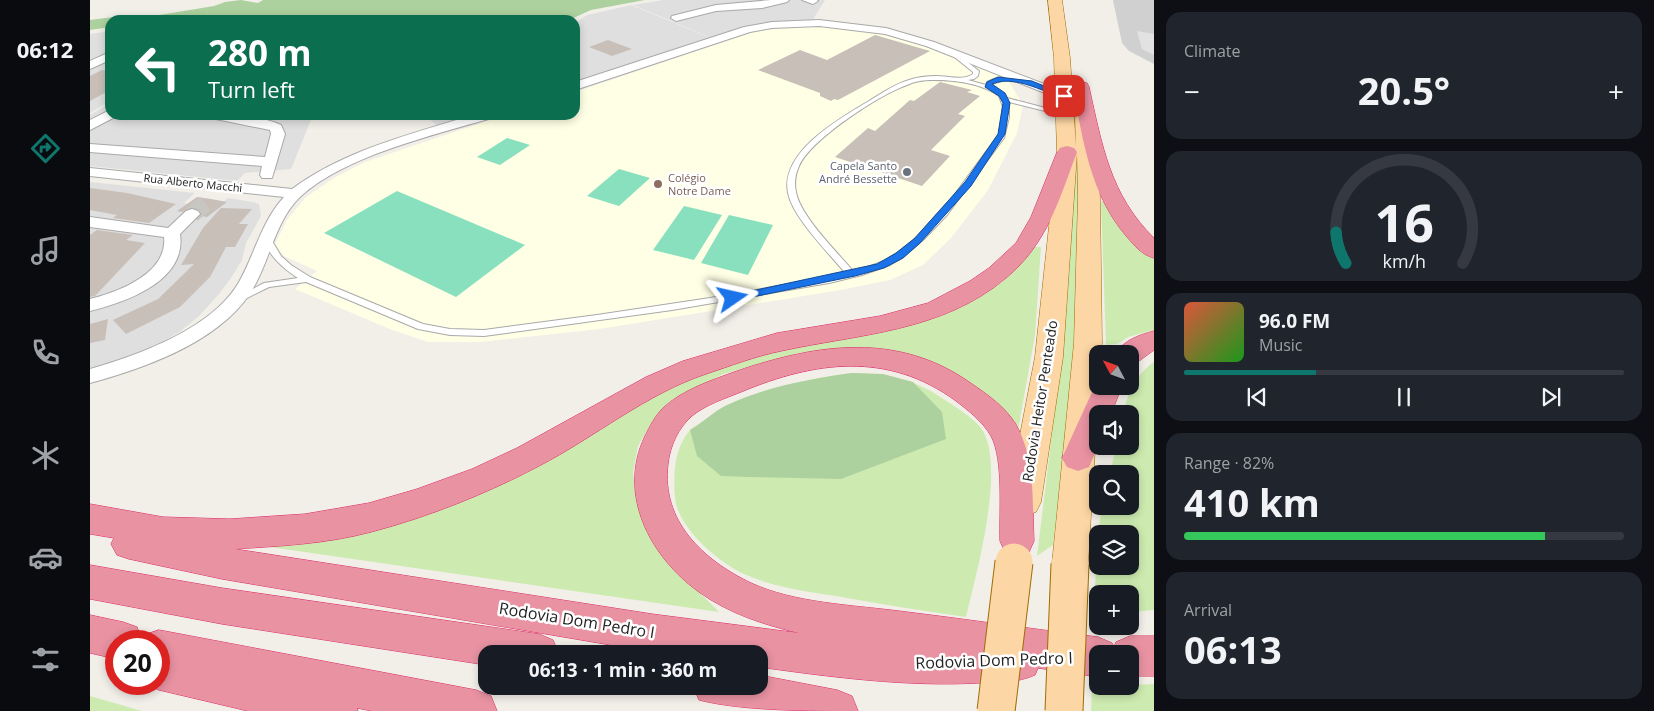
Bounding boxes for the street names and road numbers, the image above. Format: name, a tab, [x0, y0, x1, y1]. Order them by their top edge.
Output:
street label: Rua Alberto Macchi	[143, 170, 243, 195]
street label: Rodovia Heitor Penteado	[1017, 319, 1062, 483]
street label: Rodovia Dom Pedro I	[498, 597, 656, 643]
street label: Rodovia Dom Pedro I	[915, 646, 1073, 674]

